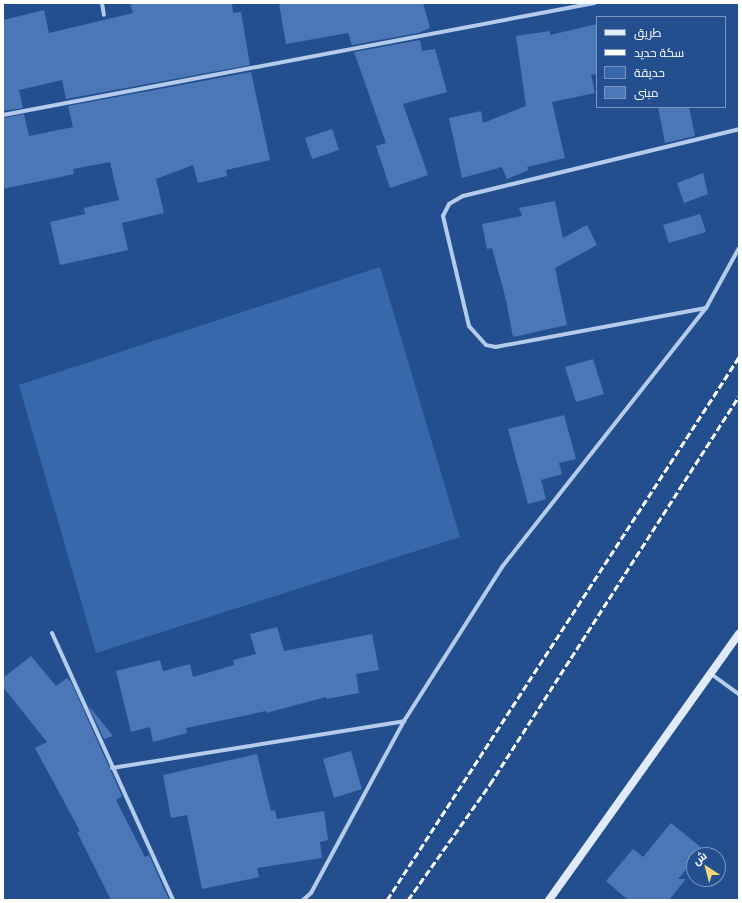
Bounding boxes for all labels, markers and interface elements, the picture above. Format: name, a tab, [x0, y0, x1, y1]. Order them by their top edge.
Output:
legend	[596, 16, 726, 108]
text: طريق	[634, 25, 661, 40]
text: سكة حديد	[634, 45, 684, 60]
text: حديقة	[634, 65, 665, 80]
text: مبنى	[634, 85, 659, 100]
north arrow	[686, 847, 726, 887]
text: ش	[690, 848, 709, 868]

